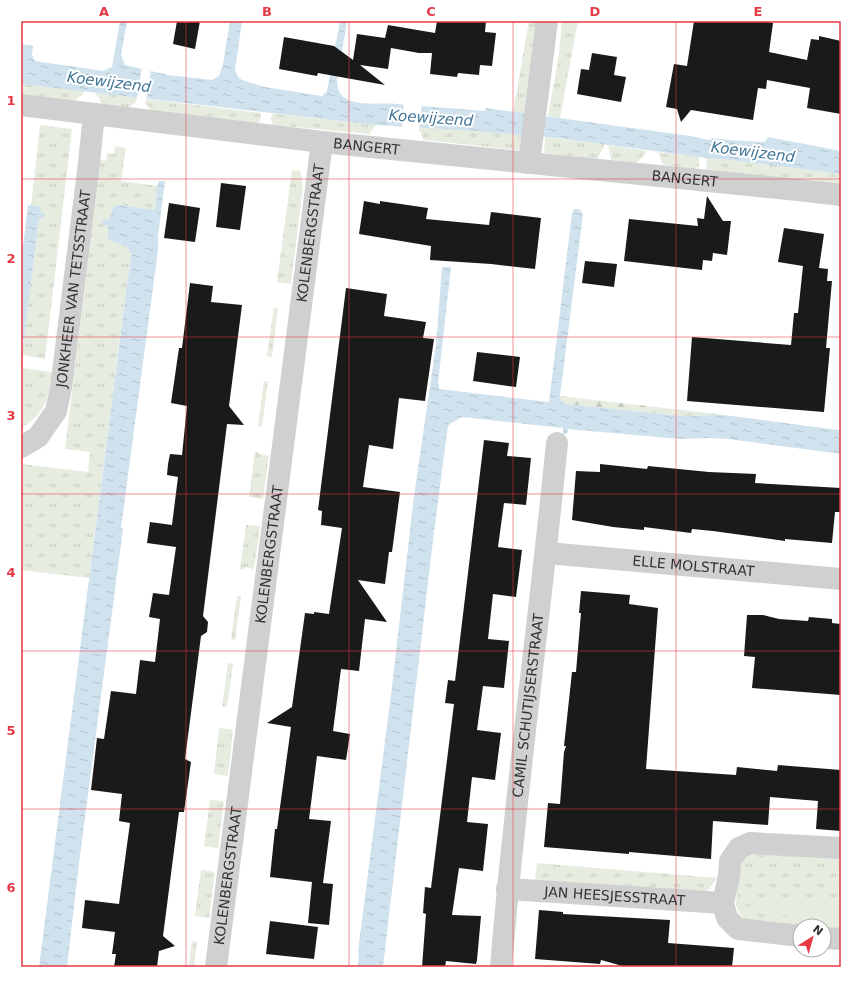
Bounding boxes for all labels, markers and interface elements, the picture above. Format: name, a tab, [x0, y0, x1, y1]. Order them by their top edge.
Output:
text: A	[99, 4, 109, 19]
text: B	[262, 4, 272, 19]
text: C	[426, 4, 436, 19]
text: D	[590, 4, 601, 19]
text: E	[754, 4, 762, 19]
water label: Koewijzend	[66, 68, 152, 96]
text: 1	[6, 93, 16, 108]
water label: Koewijzend	[388, 106, 474, 130]
street label: BANGERT	[333, 135, 401, 158]
water label: Koewijzend	[710, 138, 796, 166]
street label: KOLENBERGSTRAAT	[293, 162, 327, 303]
street label: BANGERT	[651, 167, 719, 190]
street label: JONKHEER VAN TETSSTRAAT	[53, 188, 94, 389]
text: 2	[6, 251, 16, 266]
text: 3	[6, 408, 16, 423]
street label: KOLENBERGSTRAAT	[252, 484, 286, 625]
street label: ELLE MOLSTRAAT	[632, 553, 756, 579]
text: 4	[6, 565, 16, 580]
street label: CAMIL SCHUTIJSERSTRAAT	[509, 612, 547, 798]
text: 5	[6, 723, 16, 738]
street label: KOLENBERGSTRAAT	[211, 805, 245, 946]
text: 6	[6, 880, 16, 895]
street label: JAN HEESJESSTRAAT	[543, 883, 686, 909]
north arrow	[792, 918, 832, 958]
text: N	[810, 922, 825, 938]

